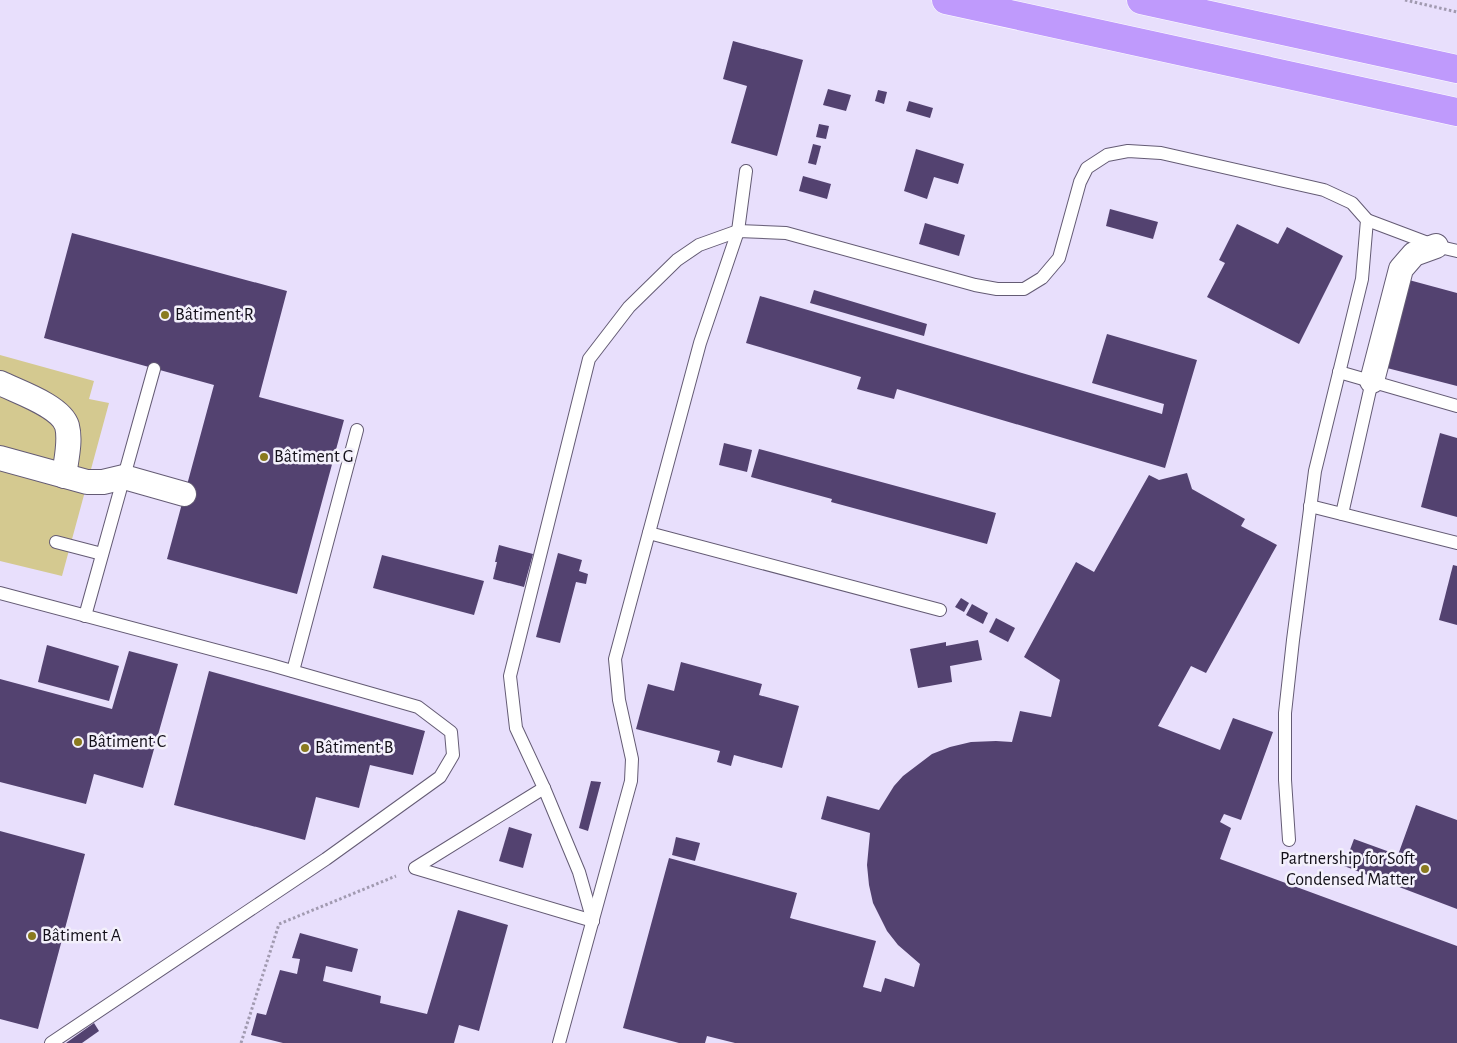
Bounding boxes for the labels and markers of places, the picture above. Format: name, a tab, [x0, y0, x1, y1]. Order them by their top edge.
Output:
place label: Bâtiment R	[175, 306, 254, 324]
marker: Bâtiment R	[159, 309, 171, 321]
place label: Bâtiment G	[274, 448, 354, 466]
marker: Bâtiment G	[258, 451, 270, 463]
place label: Bâtiment C	[88, 733, 166, 751]
marker: Bâtiment C	[72, 736, 84, 748]
place label: Bâtiment B	[315, 739, 393, 757]
marker: Bâtiment B	[299, 742, 311, 754]
place label: Partnership for Soft Condensed Matter	[1280, 850, 1415, 889]
marker: Partnership for Soft Condensed Matter	[1419, 863, 1431, 875]
place label: Bâtiment A	[42, 927, 122, 945]
marker: Bâtiment A	[26, 930, 38, 942]

